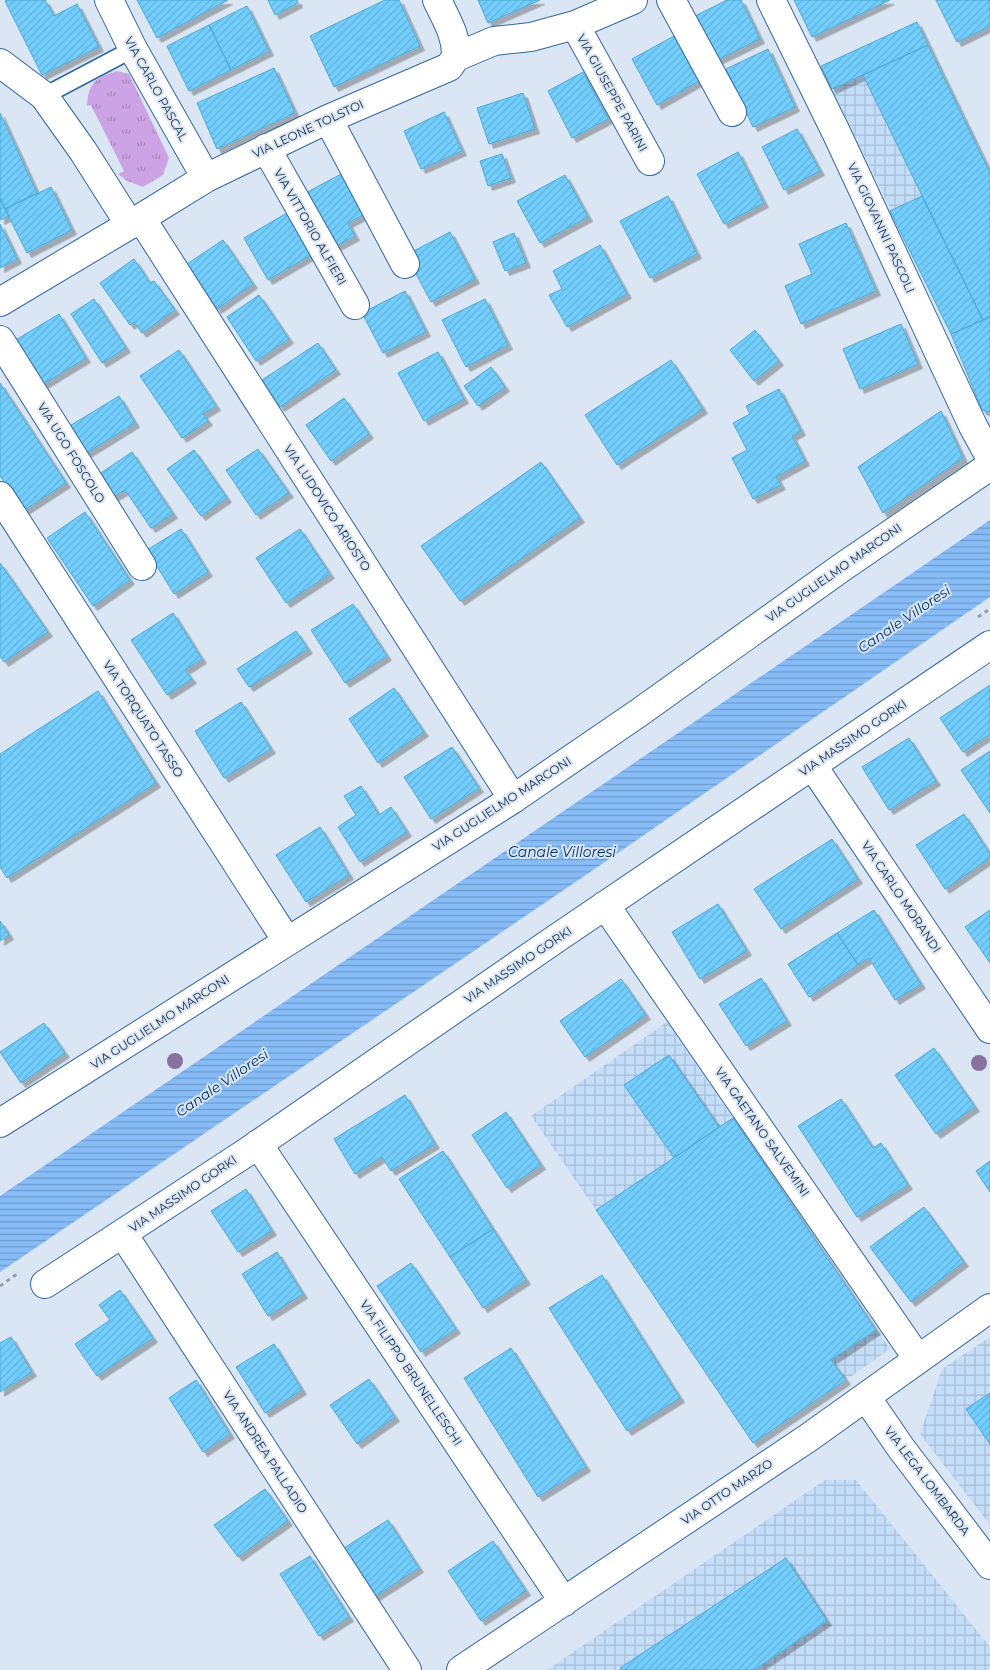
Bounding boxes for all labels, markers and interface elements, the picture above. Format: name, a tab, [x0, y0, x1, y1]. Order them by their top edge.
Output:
street label: VIA GIUSEPPE PARINI	[574, 31, 651, 154]
street label: VIA CARLO PASCAL	[121, 34, 191, 144]
street label: VIA LEONE TOLSTOI	[250, 96, 366, 161]
street label: VIA GIOVANNI PASCOLI	[845, 160, 918, 295]
street label: VIA VITTORIO ALFIERI	[271, 166, 350, 288]
street label: VIA UGO FOSCOLO	[34, 400, 108, 506]
street label: VIA LUDOVICO ARIOSTO	[281, 442, 374, 574]
street label: VIA GUGLIELMO MARCONI	[763, 520, 905, 625]
water label: Canale Villoresi	[854, 581, 954, 657]
street label: VIA TORQUATO TASSO	[100, 657, 187, 780]
street label: VIA MASSIMO GORKI	[796, 696, 910, 779]
street label: VIA GUGLIELMO MARCONI	[430, 753, 574, 854]
street label: VIA CARLO MORANDI	[858, 838, 944, 955]
water label: Canale Villoresi	[508, 843, 616, 861]
street label: VIA MASSIMO GORKI	[461, 923, 575, 1006]
street label: VIA GUGLIELMO MARCONI	[88, 971, 232, 1072]
water label: Canale Villoresi	[172, 1045, 272, 1121]
street label: VIA GAETANO SALVEMINI	[712, 1064, 813, 1199]
street label: VIA MASSIMO GORKI	[126, 1152, 240, 1235]
street label: VIA FILIPPO BRUNELLESCHI	[357, 1297, 466, 1448]
street label: VIA ANDREA PALLADIO	[220, 1388, 311, 1516]
street label: VIA LEGA LOMBARDA	[881, 1423, 974, 1539]
street label: VIA OTTO MARZO	[678, 1455, 775, 1528]

